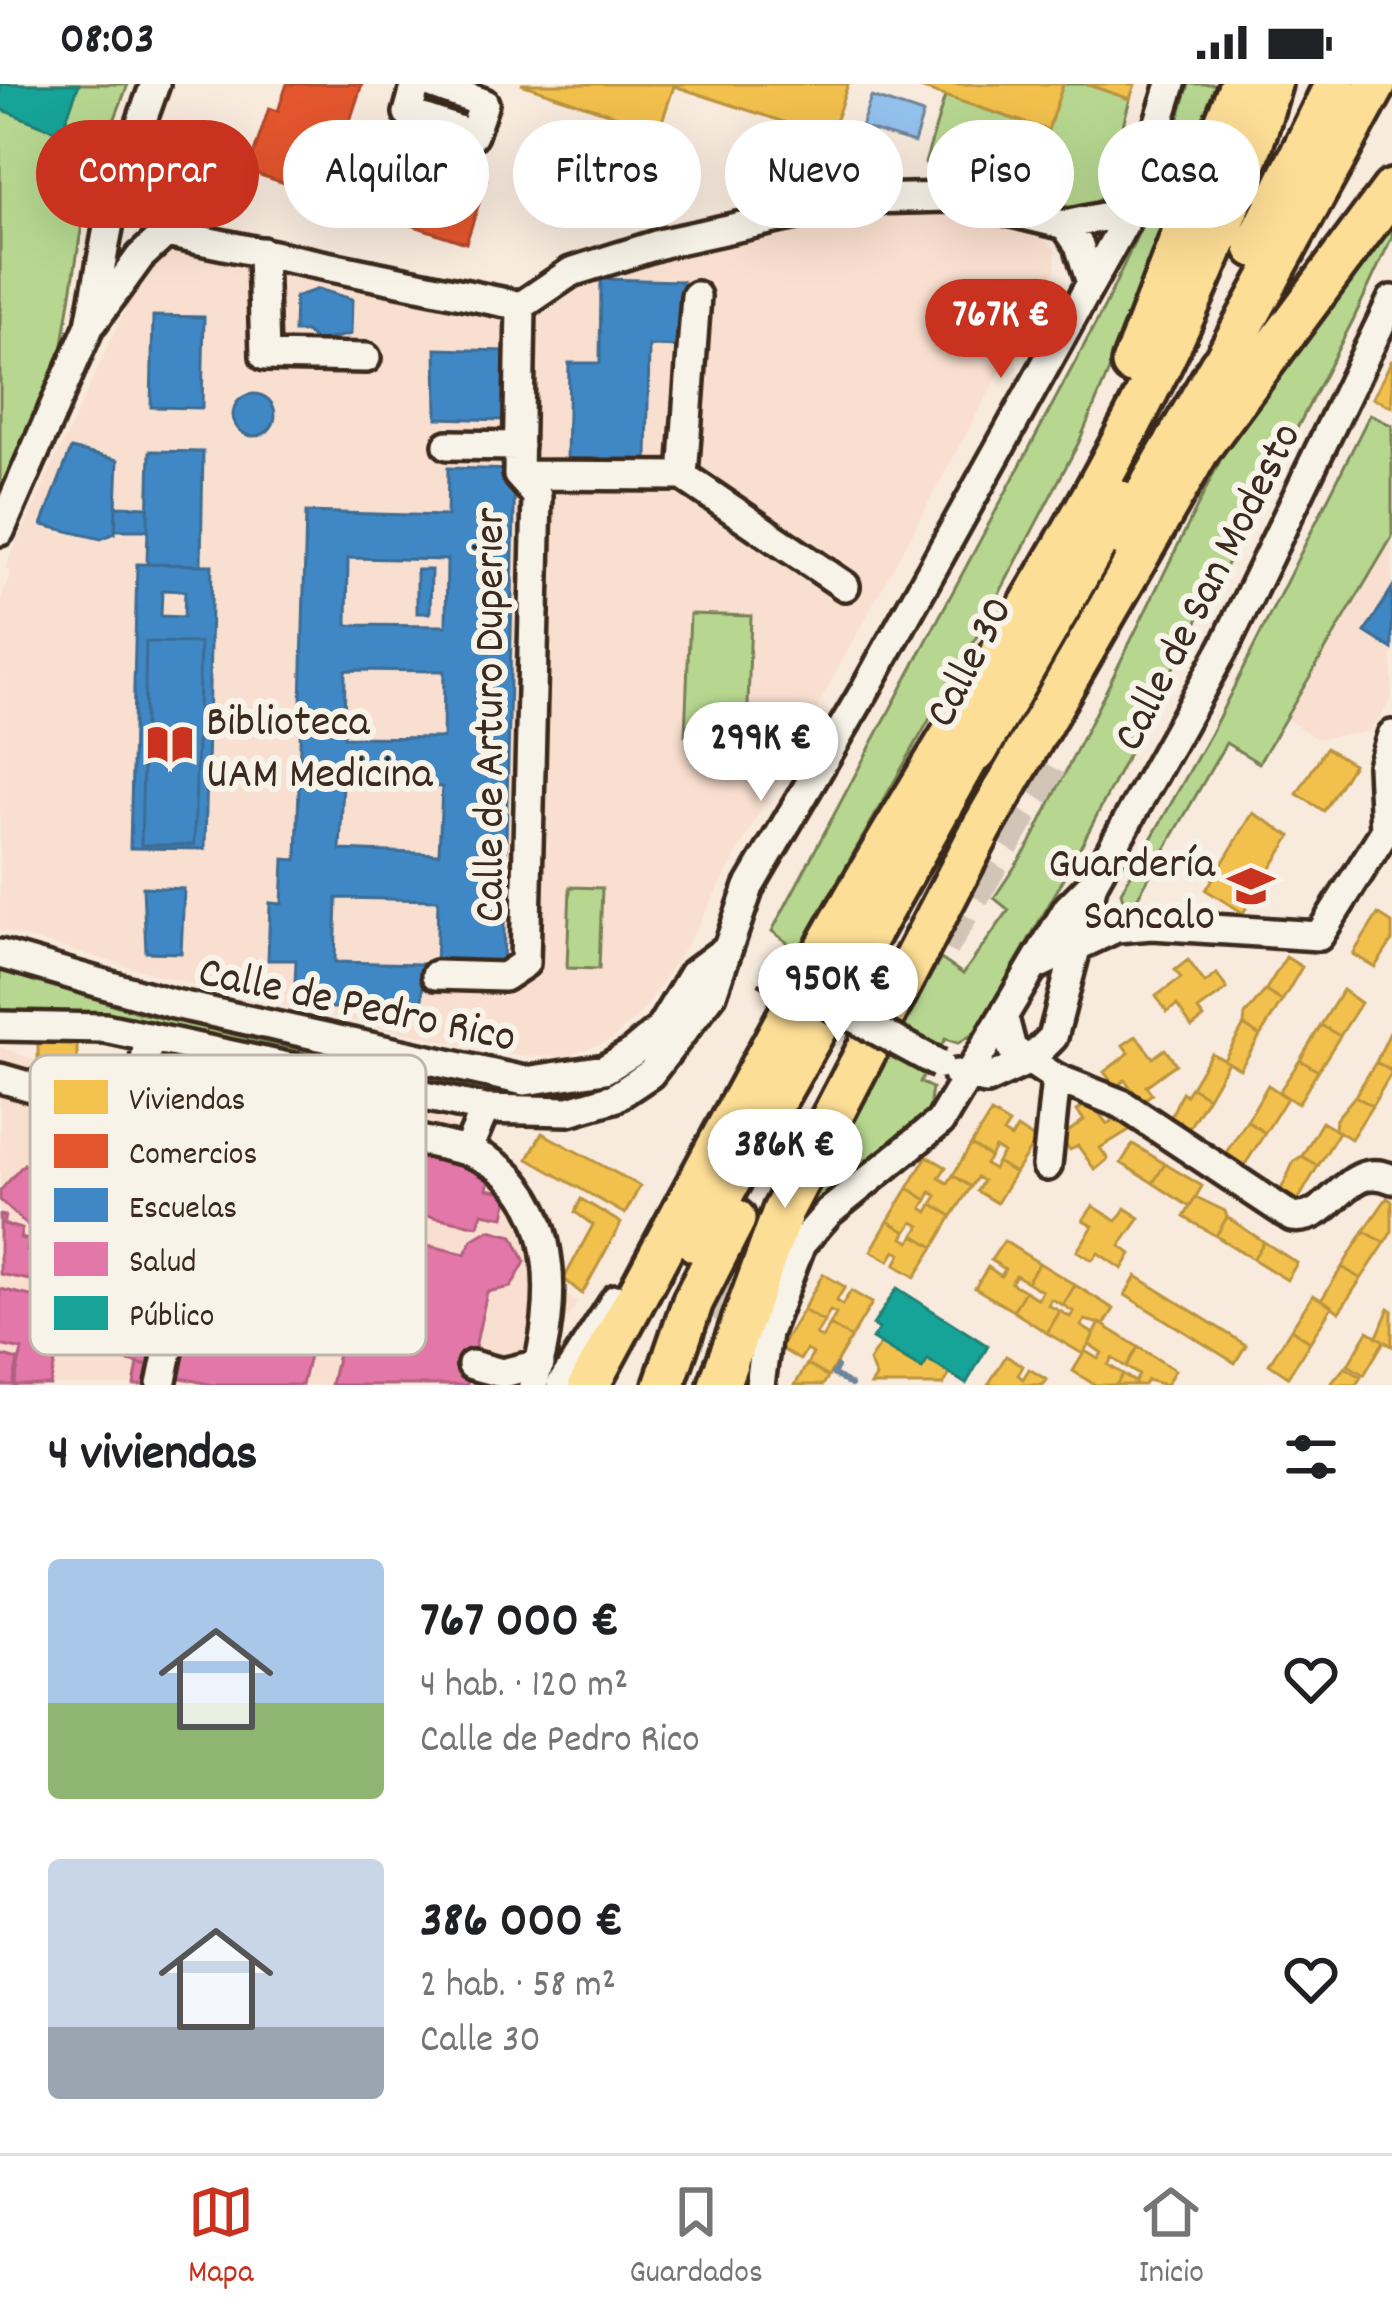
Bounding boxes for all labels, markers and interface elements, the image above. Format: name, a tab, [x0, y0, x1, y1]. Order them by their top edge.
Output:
text: 08:03	[60, 10, 155, 74]
chip: Comprar	[36, 120, 259, 228]
chip: Alquilar	[283, 120, 489, 228]
chip: Filtros	[513, 120, 701, 228]
chip: Nuevo	[725, 120, 903, 228]
chip: Piso	[927, 120, 1074, 228]
chip: Casa	[1098, 120, 1260, 228]
pin: 767K €	[903, 279, 1099, 381]
text: 767K €	[952, 290, 1050, 345]
street label: Calle de San Modesto	[1100, 413, 1321, 764]
street label: Calle de Arturo Duperier	[461, 507, 525, 922]
street label: Calle 30	[912, 587, 1032, 740]
place label: Biblioteca UAM Medicina	[206, 693, 434, 809]
pin: 299K €	[663, 702, 859, 804]
text: 299K €	[710, 713, 812, 768]
library icon: Biblioteca UAM Medicina	[145, 719, 195, 769]
place label: Guardería Sancalo	[1048, 835, 1216, 951]
school or university icon: Guardería Sancalo	[1226, 861, 1276, 911]
street label: Calle de Pedro Rico	[192, 943, 521, 1073]
pin: 950K €	[740, 943, 936, 1045]
text: 950K €	[785, 954, 891, 1009]
legend	[30, 1055, 426, 1355]
text: Viviendas	[129, 1079, 245, 1126]
pin: 386K €	[687, 1109, 883, 1211]
text: 386K €	[735, 1120, 835, 1175]
text: Comercios	[129, 1133, 257, 1180]
text: Escuelas	[129, 1187, 237, 1234]
text: Salud	[129, 1241, 197, 1288]
text: Público	[129, 1295, 214, 1342]
text: 4 viviendas	[48, 1421, 257, 1493]
icon: filters	[1278, 1424, 1344, 1490]
text: 767 000 €	[420, 1588, 619, 1660]
icon: home	[144, 1607, 288, 1751]
icon: heart	[1278, 1646, 1344, 1712]
text: 4 hab. · 120 m²	[420, 1660, 628, 1715]
text: Calle de Pedro Rico	[420, 1715, 700, 1770]
text: 386 000 €	[420, 1888, 623, 1960]
icon: home	[144, 1907, 288, 2051]
icon: heart	[1278, 1946, 1344, 2012]
text: 2 hab. · 58 m²	[420, 1960, 616, 2015]
text: Calle 30	[420, 2015, 541, 2070]
tab: Mapa	[188, 2179, 254, 2298]
tab: Guardados	[629, 2179, 763, 2298]
tab: Inicio	[1138, 2179, 1204, 2298]

